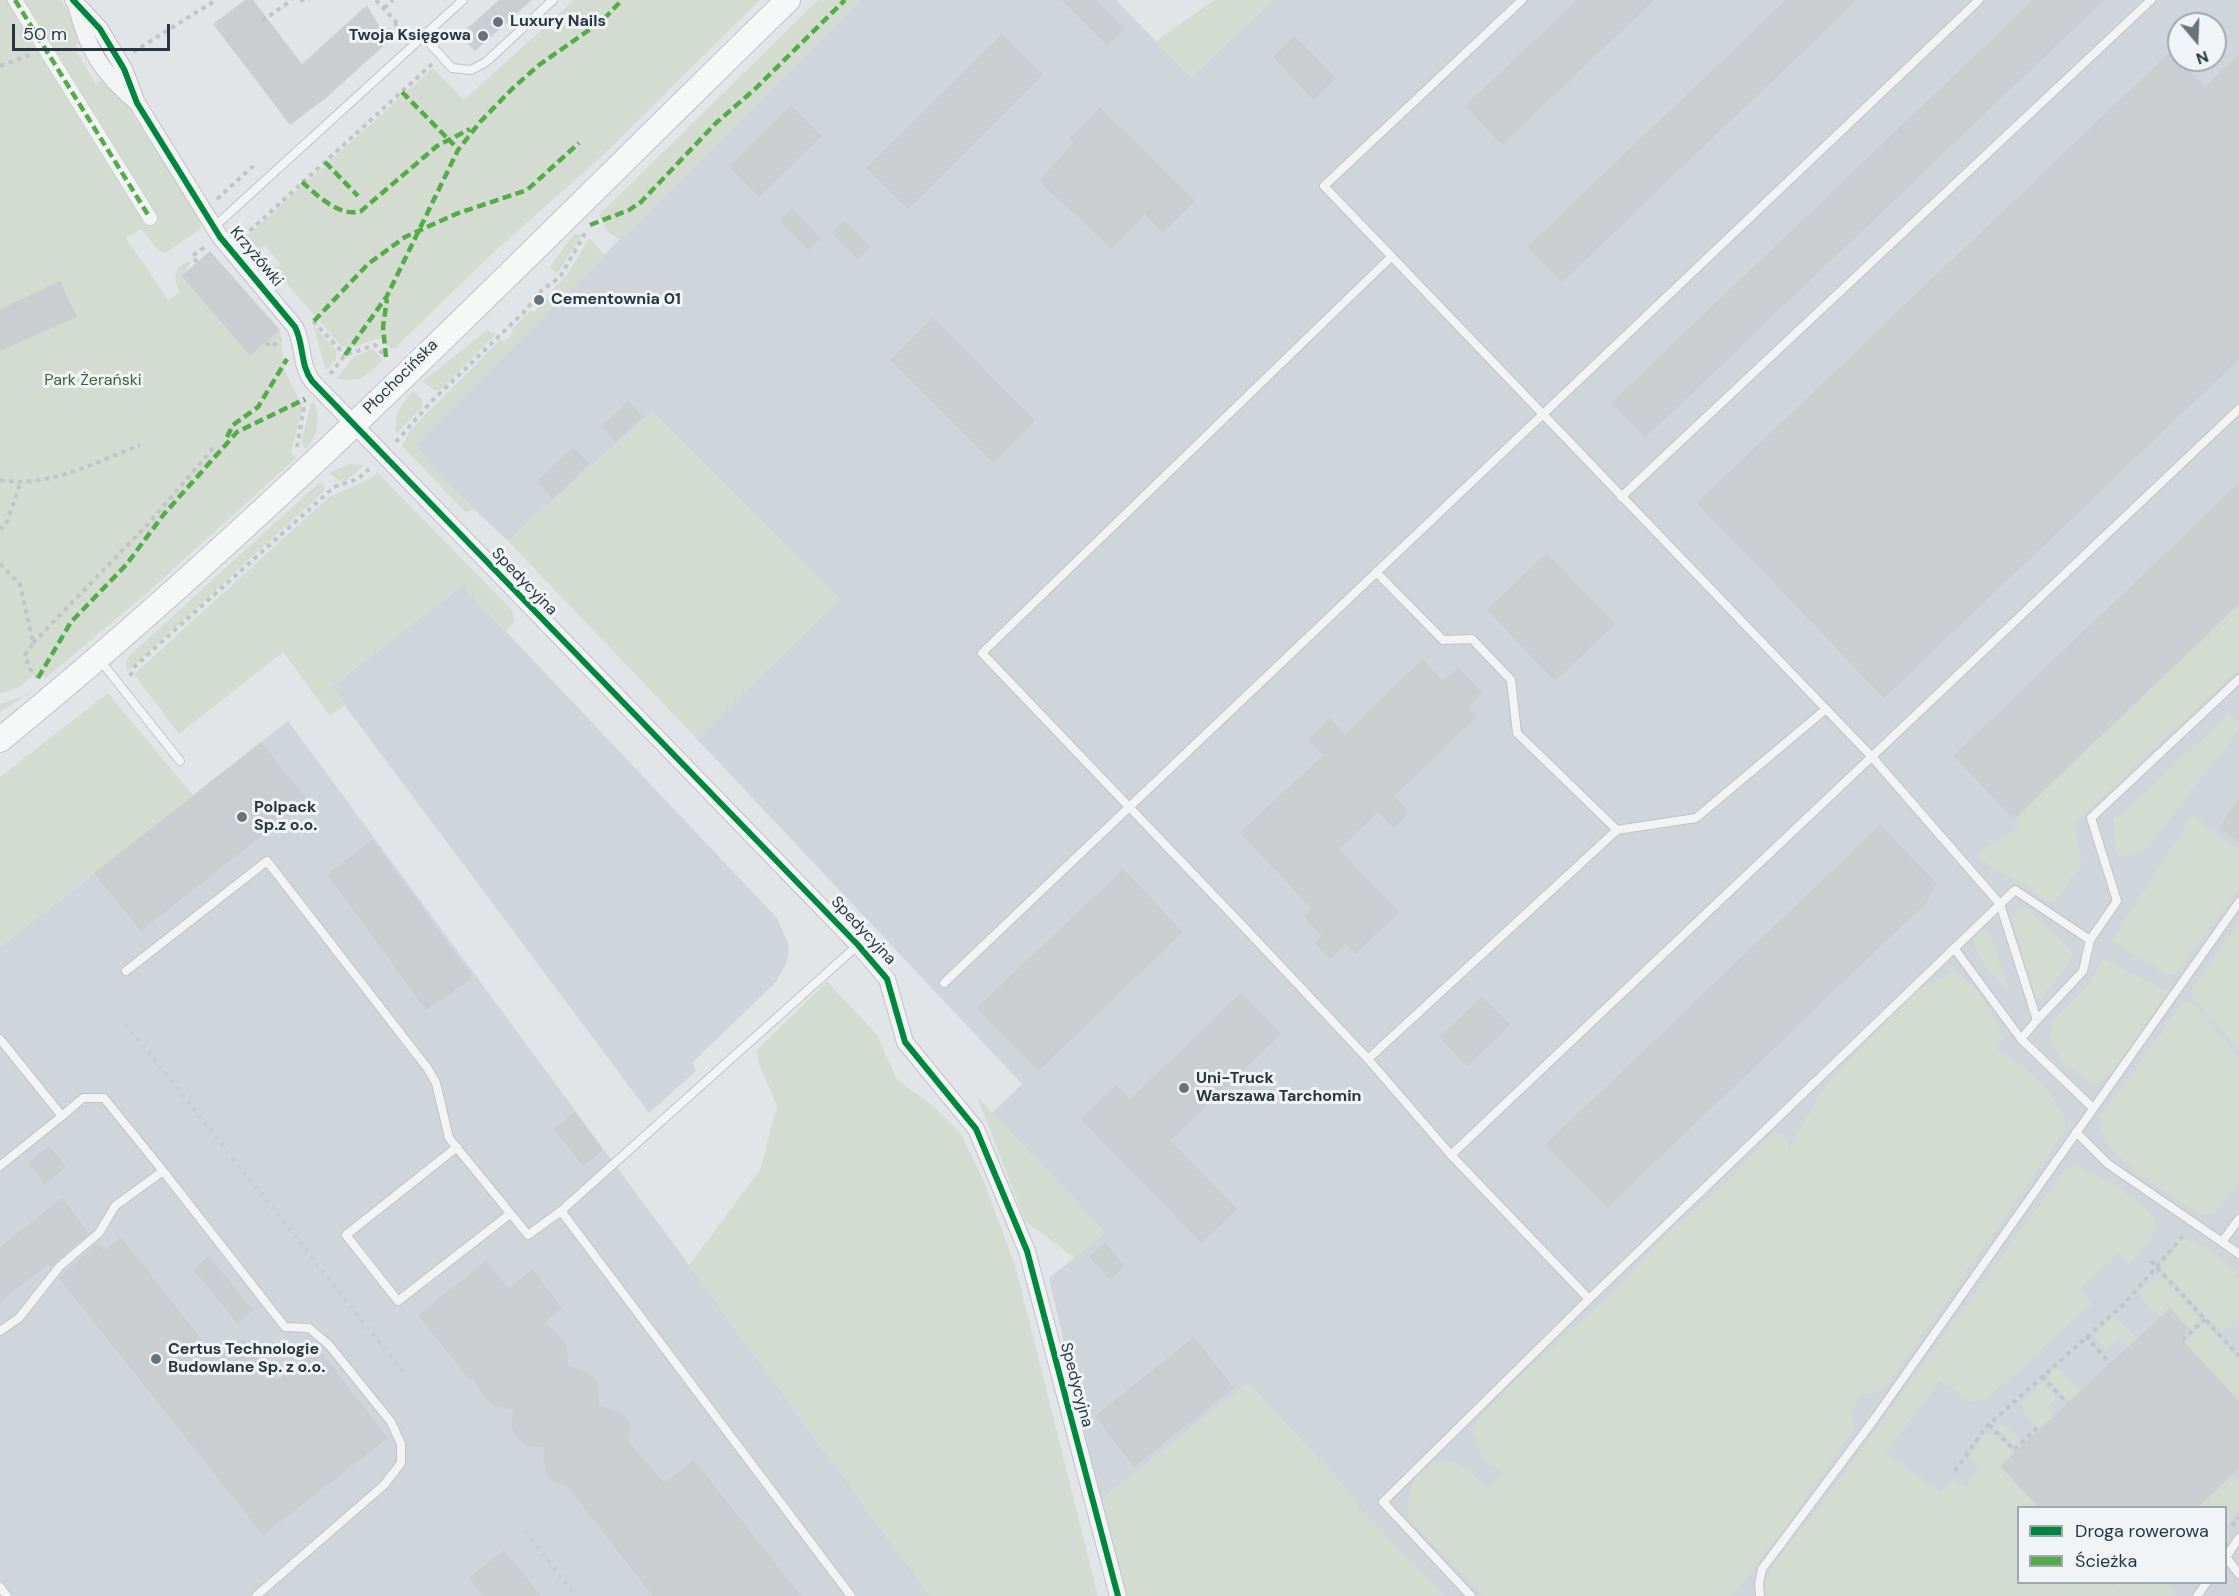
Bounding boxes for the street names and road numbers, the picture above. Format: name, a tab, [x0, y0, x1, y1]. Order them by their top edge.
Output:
street label: Krzyżówki	[225, 223, 287, 291]
street label: Płochocińska	[360, 336, 442, 418]
street label: Spedycyjna	[487, 544, 561, 620]
street label: Spedycyjna	[827, 893, 899, 969]
street label: Spedycyjna	[1056, 1341, 1096, 1429]

